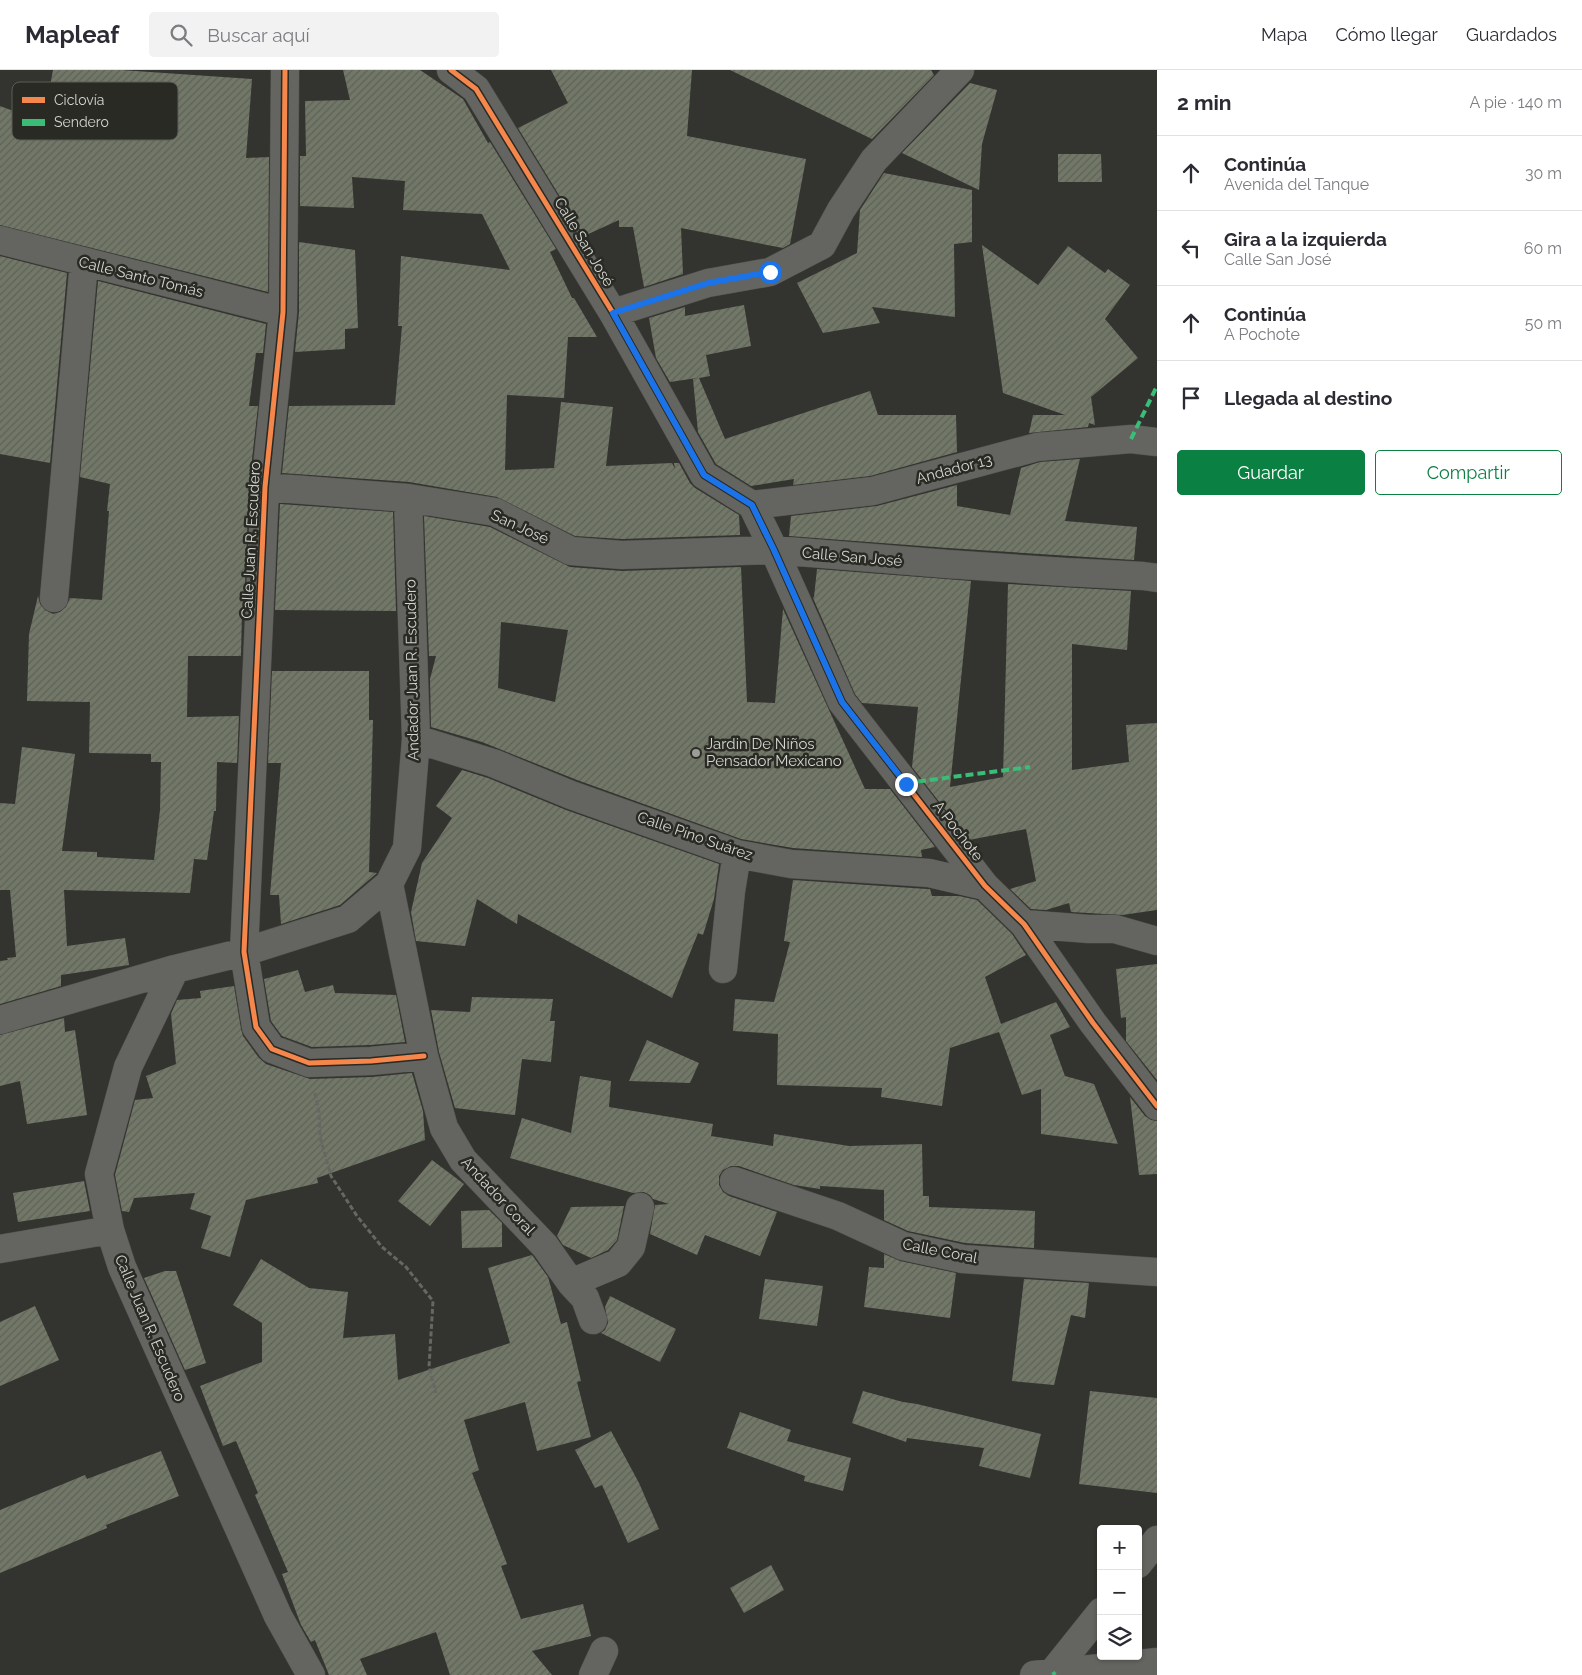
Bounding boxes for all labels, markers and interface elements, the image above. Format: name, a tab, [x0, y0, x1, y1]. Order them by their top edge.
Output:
search box	[149, 12, 499, 57]
text: Mapleaf	[25, 20, 119, 49]
icon: search	[167, 21, 195, 49]
text: Buscar aquí	[207, 24, 310, 46]
text: Mapa	[1261, 24, 1307, 45]
text: Cómo llegar	[1335, 24, 1438, 45]
text: Guardados	[1466, 24, 1557, 45]
legend	[12, 82, 178, 140]
text: 2 min	[1177, 90, 1231, 115]
text: Ciclovía	[54, 92, 104, 108]
text: A pie · 140 m	[1470, 93, 1562, 112]
text: Sendero	[54, 114, 109, 130]
text: Continúa	[1224, 153, 1306, 175]
icon: ahead	[1177, 159, 1205, 187]
text: 30 m	[1525, 164, 1562, 183]
text: Avenida del Tanque	[1224, 175, 1369, 194]
street label: Calle San José	[550, 194, 618, 290]
text: Gira a la izquierda	[1224, 228, 1387, 250]
icon: left	[1177, 234, 1205, 262]
text: 60 m	[1524, 239, 1562, 258]
text: Calle San José	[1224, 250, 1331, 269]
street label: Calle Santo Tomás	[77, 253, 205, 301]
route start	[759, 261, 782, 284]
text: Continúa	[1224, 303, 1306, 325]
icon: ahead	[1177, 309, 1205, 337]
text: 50 m	[1525, 314, 1562, 333]
text: A Pochote	[1224, 325, 1300, 344]
icon: arrive	[1177, 384, 1205, 412]
text: Llegada al destino	[1224, 387, 1392, 409]
street label: Andador 13	[914, 450, 994, 488]
button: Guardar	[1177, 450, 1365, 495]
button: Compartir	[1375, 450, 1562, 495]
street label: Calle Juan R. Escudero	[238, 461, 264, 619]
street label: San José	[488, 506, 552, 548]
street label: Calle San José	[801, 544, 903, 570]
street label: Andador Juan R. Escudero	[401, 579, 423, 761]
place label: Jardin De Niños Pensador Mexicano	[706, 735, 842, 770]
marker: Jardin De Niños Pensador Mexicano	[690, 747, 702, 759]
route end	[895, 773, 918, 796]
street label: A Pochote	[929, 797, 987, 865]
street label: Calle Pino Suárez	[635, 808, 755, 864]
street label: Andador Coral	[457, 1153, 539, 1239]
street label: Calle Coral	[901, 1235, 980, 1267]
street label: Calle Juan R. Escudero	[111, 1252, 189, 1404]
map controls	[1097, 1525, 1142, 1660]
button: +	[1097, 1525, 1142, 1570]
button: −	[1097, 1570, 1142, 1615]
button: layers	[1097, 1615, 1142, 1660]

